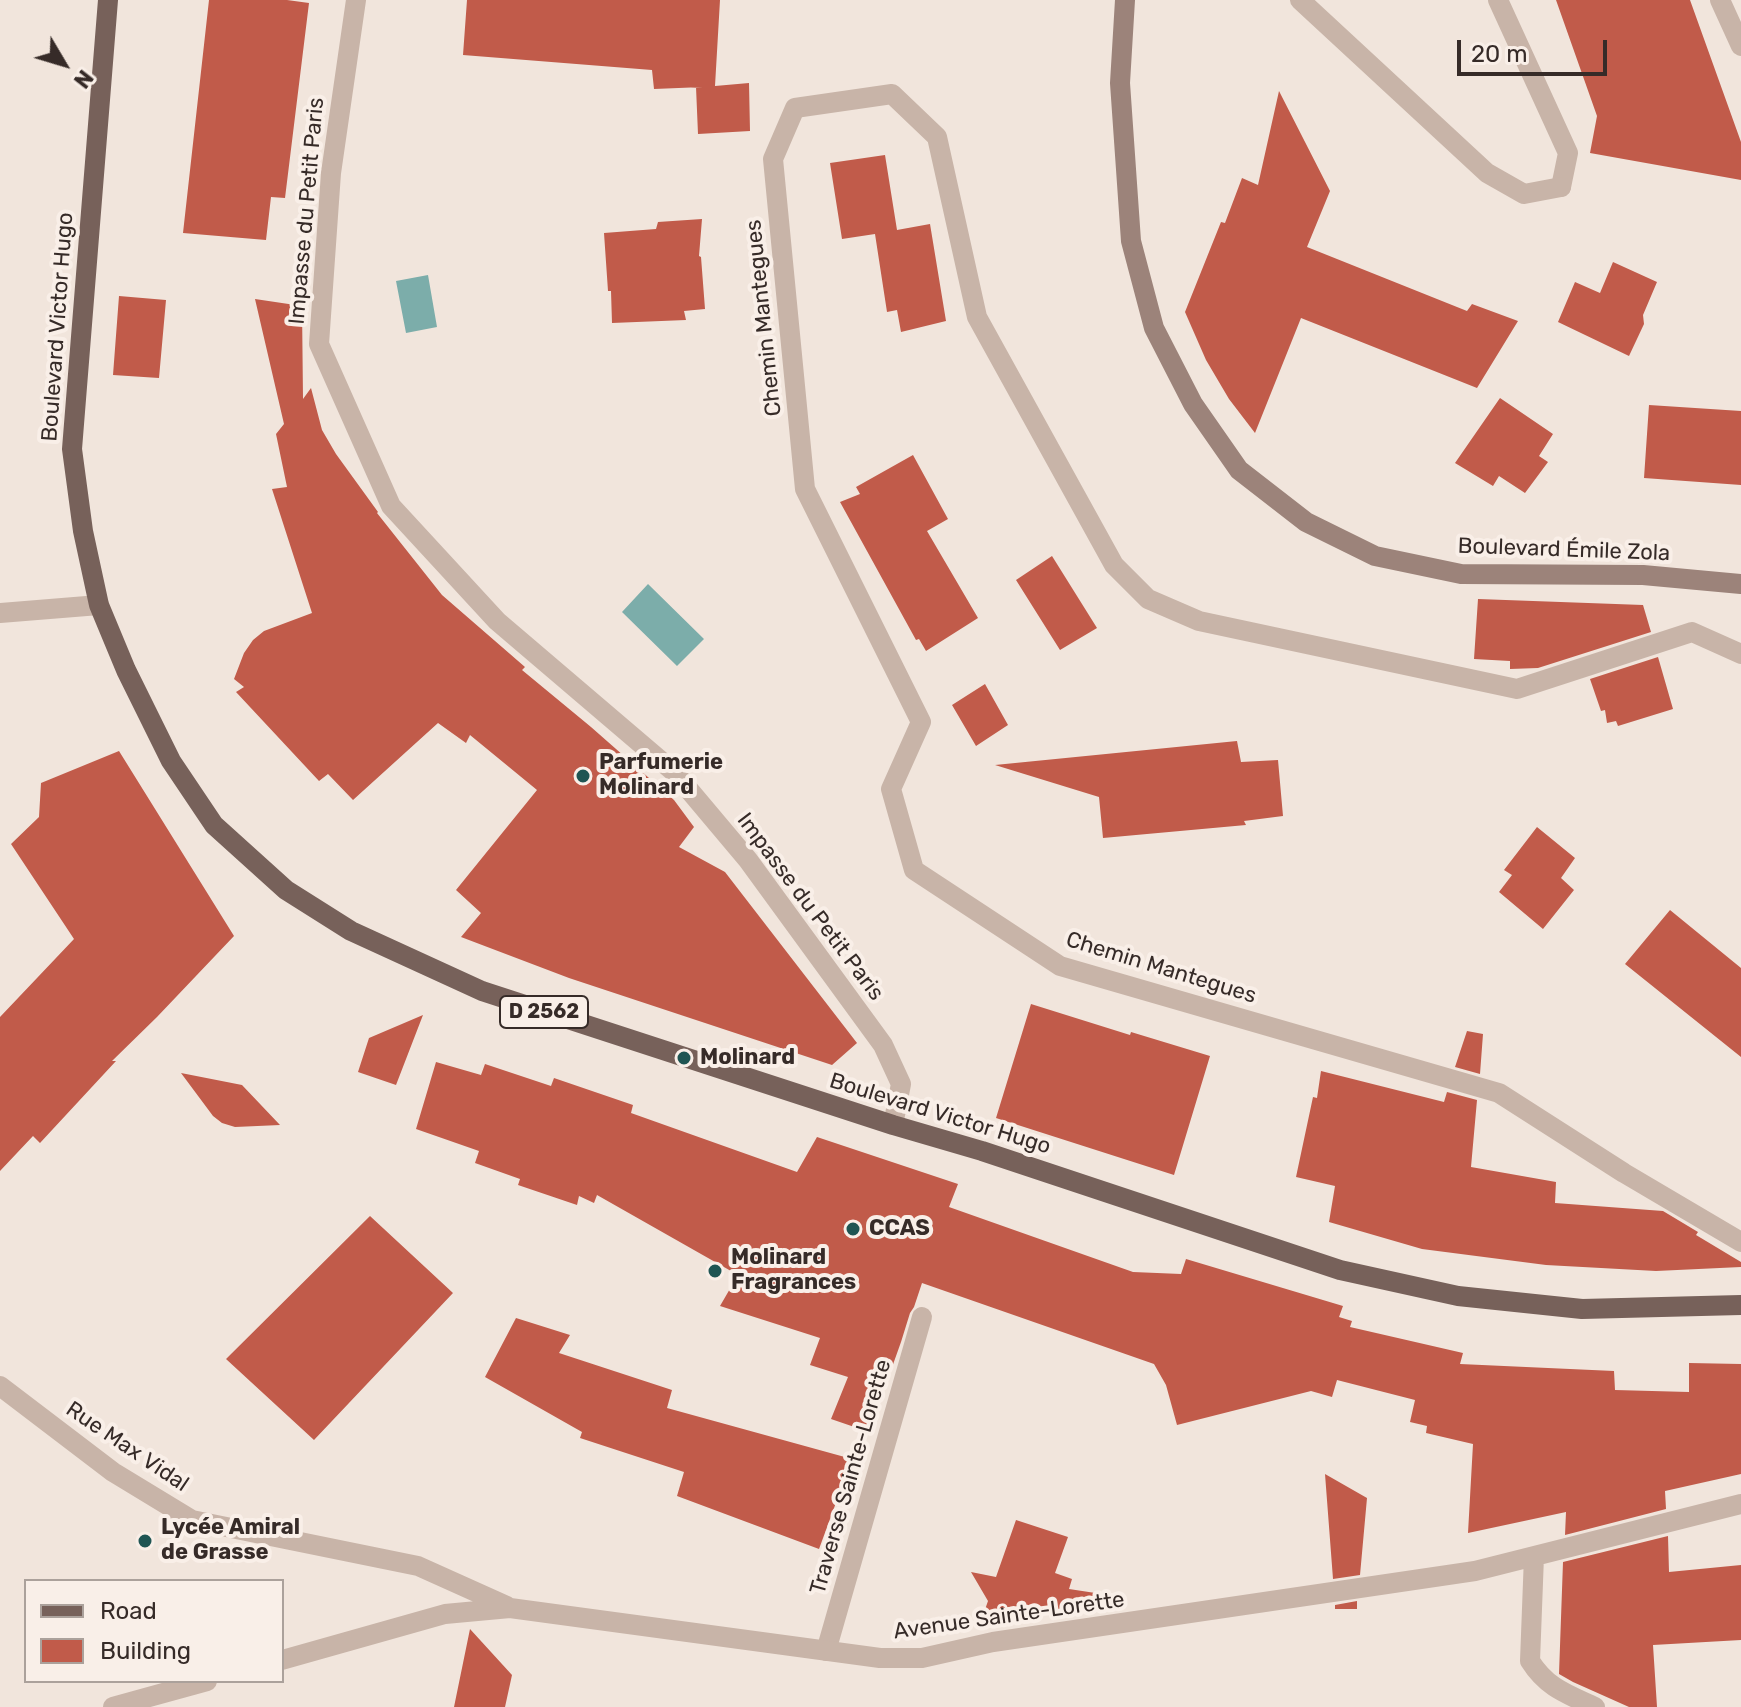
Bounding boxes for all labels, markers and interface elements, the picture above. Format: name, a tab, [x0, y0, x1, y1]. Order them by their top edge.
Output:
north arrow	[24, 24, 104, 104]
scale bar	[1461, 24, 1611, 74]
text: 20 m	[1471, 40, 1528, 68]
text: N	[68, 65, 99, 94]
street label: Impasse du Petit Paris	[284, 96, 330, 326]
street label: Boulevard Victor Hugo	[37, 211, 79, 443]
street label: Chemin Mantegues	[741, 218, 787, 418]
street label: Boulevard Émile Zola	[1457, 533, 1671, 567]
place label: Parfumerie Molinard	[599, 750, 723, 802]
marker: Parfumerie Molinard	[574, 767, 592, 785]
street label: Impasse du Petit Paris	[731, 808, 889, 1006]
street label: Chemin Mantegues	[1063, 926, 1259, 1010]
road number: D 2562	[500, 996, 588, 1028]
place label: Molinard	[700, 1045, 795, 1071]
marker: Molinard	[675, 1049, 693, 1067]
street label: Boulevard Victor Hugo	[826, 1068, 1054, 1160]
place label: CCAS	[869, 1216, 930, 1242]
marker: CCAS	[844, 1220, 862, 1238]
place label: Molinard Fragrances	[731, 1245, 856, 1296]
marker: Molinard Fragrances	[706, 1262, 724, 1280]
street label: Traverse Sainte-Lorette	[805, 1357, 897, 1597]
street label: Rue Max Vidal	[61, 1396, 193, 1498]
place label: Lycée Amiral de Grasse	[161, 1515, 300, 1566]
marker: Lycée Amiral de Grasse	[136, 1532, 154, 1550]
legend	[24, 1579, 284, 1683]
street label: Avenue Sainte-Lorette	[892, 1587, 1126, 1645]
text: Road	[100, 1597, 157, 1625]
text: Building	[100, 1637, 191, 1665]

